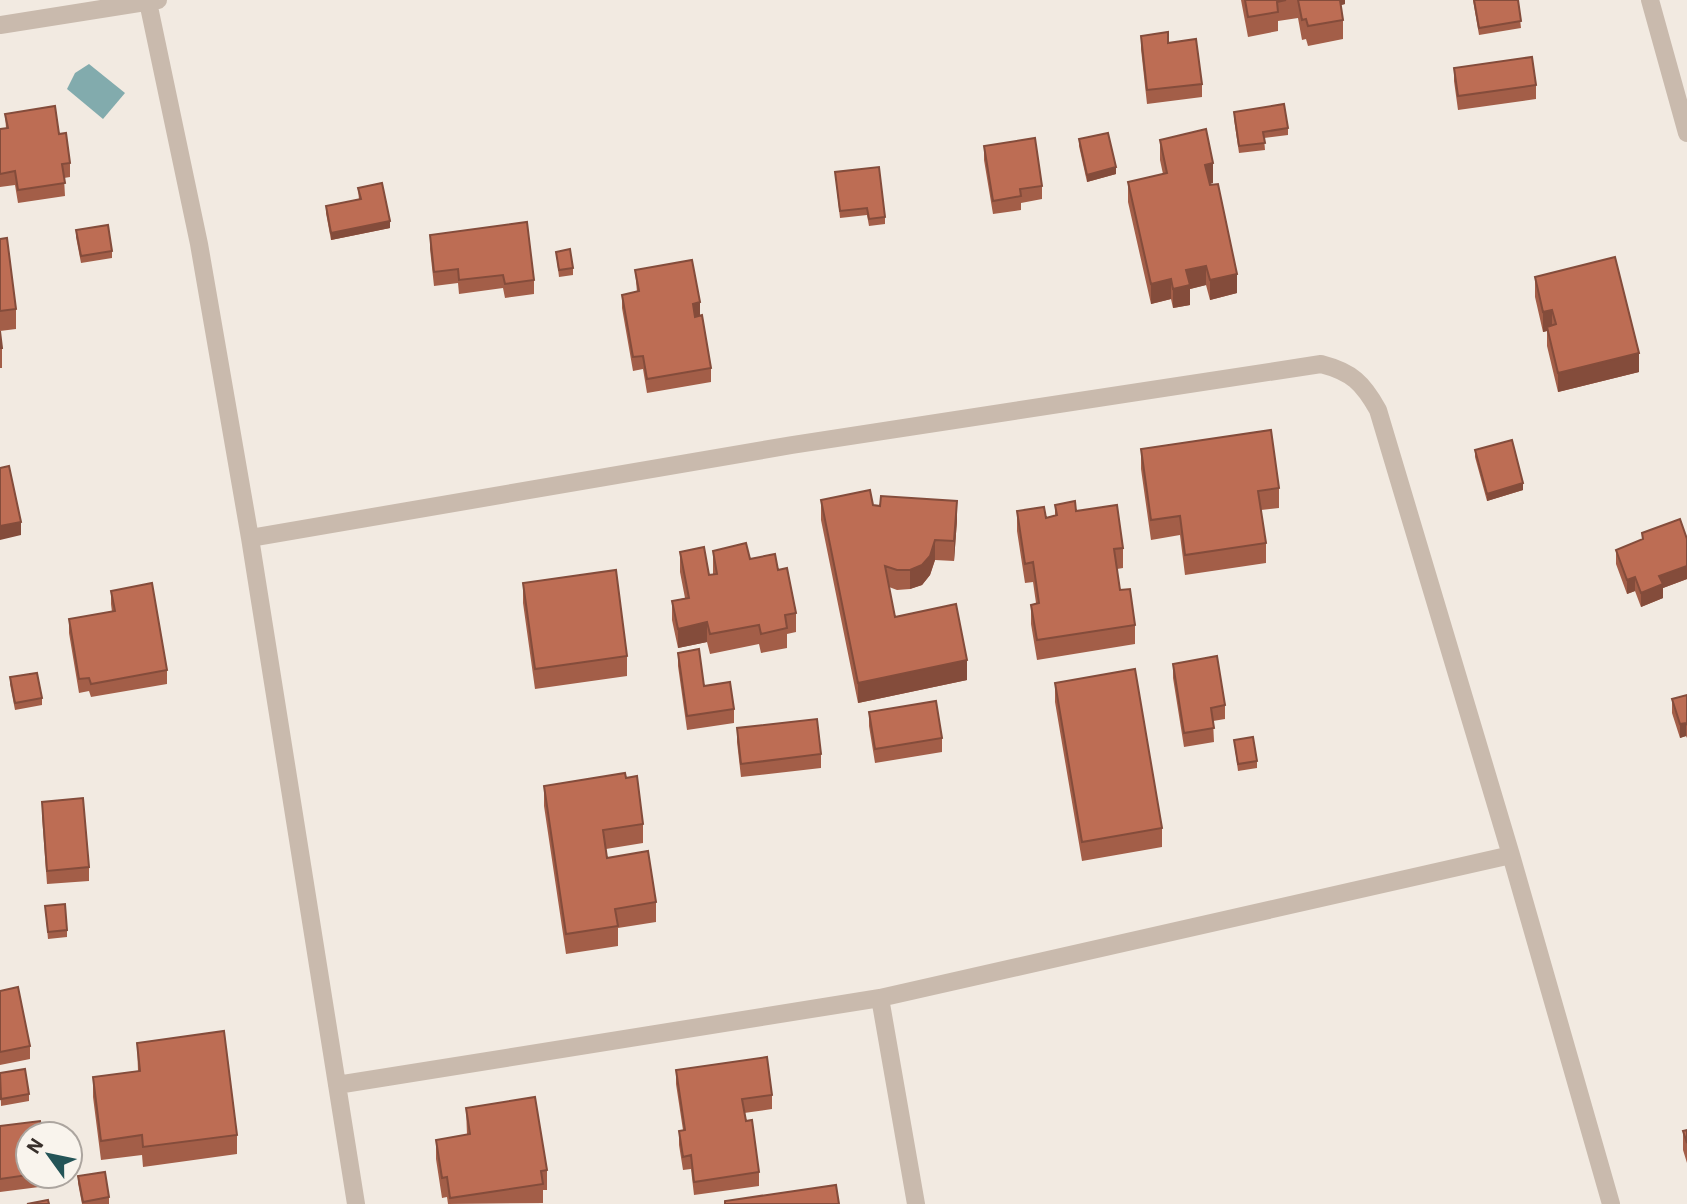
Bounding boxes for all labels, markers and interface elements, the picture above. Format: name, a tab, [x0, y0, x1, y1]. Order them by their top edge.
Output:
north arrow	[14, 1120, 84, 1190]
text: N	[21, 1133, 49, 1158]

